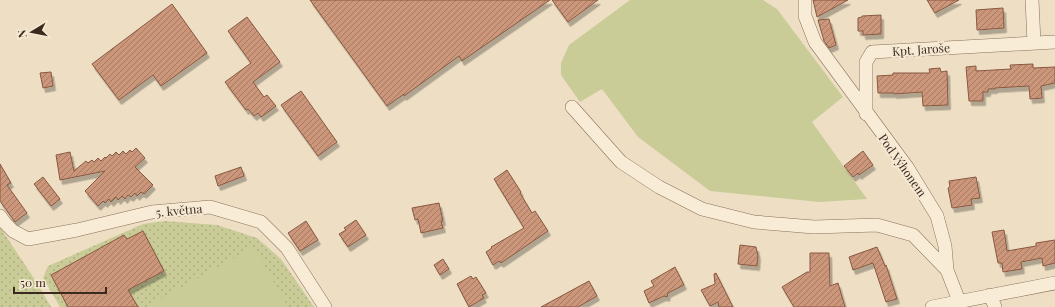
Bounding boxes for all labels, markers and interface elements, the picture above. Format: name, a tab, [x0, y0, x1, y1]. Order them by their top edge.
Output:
north arrow	[12, 12, 52, 52]
text: N	[14, 29, 30, 39]
street label: Kpt. Jaroše	[892, 39, 950, 59]
street label: Pod Výhonem	[875, 130, 931, 200]
street label: 5. května	[155, 200, 203, 220]
scale bar	[14, 269, 106, 295]
text: 50 m	[20, 274, 46, 290]

